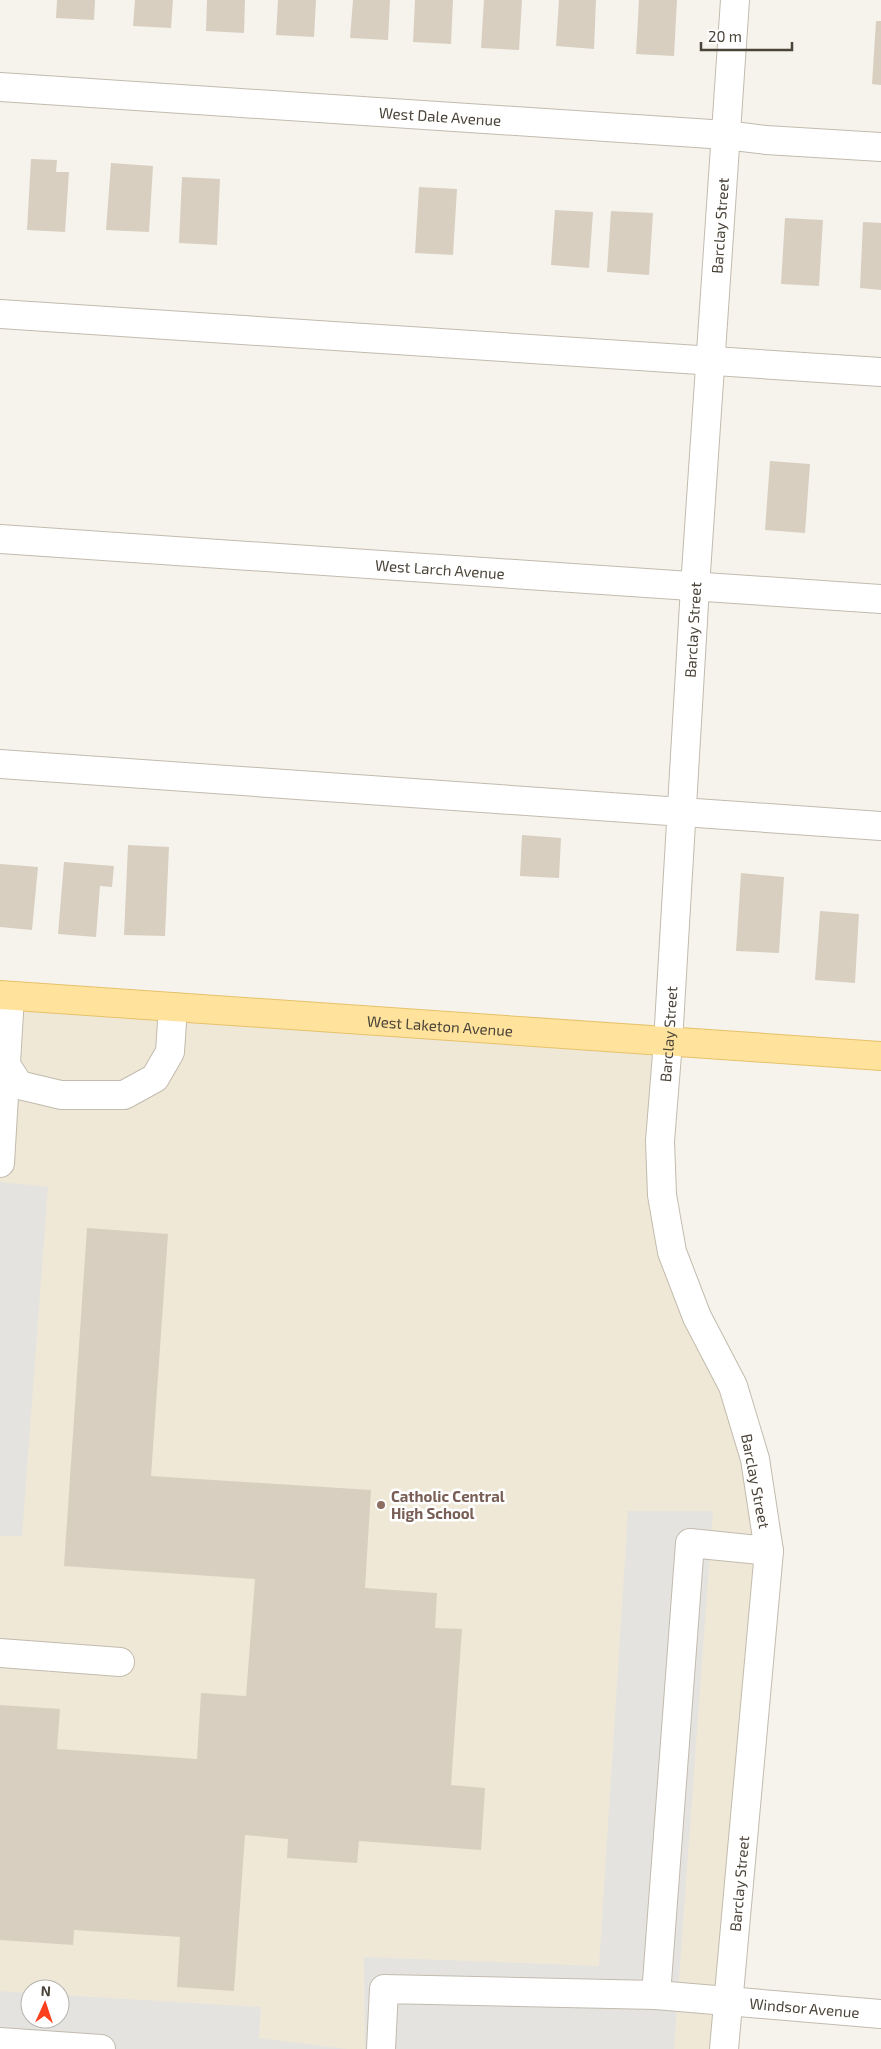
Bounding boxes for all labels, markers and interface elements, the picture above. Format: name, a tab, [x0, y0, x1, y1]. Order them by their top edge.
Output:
scale bar	[701, 20, 792, 52]
text: 20 m	[708, 27, 742, 45]
street label: West Dale Avenue	[378, 103, 502, 129]
street label: Barclay Street	[707, 177, 732, 274]
street label: West Larch Avenue	[375, 556, 505, 582]
street label: Barclay Street	[681, 581, 704, 678]
street label: Barclay Street	[656, 985, 680, 1083]
street label: West Laketon Avenue	[366, 1011, 514, 1039]
street label: Barclay Street	[738, 1432, 774, 1530]
place label: Catholic Central High School	[391, 1487, 505, 1522]
marker: Catholic Central High School	[375, 1499, 387, 1511]
street label: Barclay Street	[726, 1835, 752, 1932]
north arrow	[20, 1979, 70, 2029]
text: N	[40, 1982, 51, 1999]
street label: Windsor Avenue	[749, 1994, 860, 2021]

